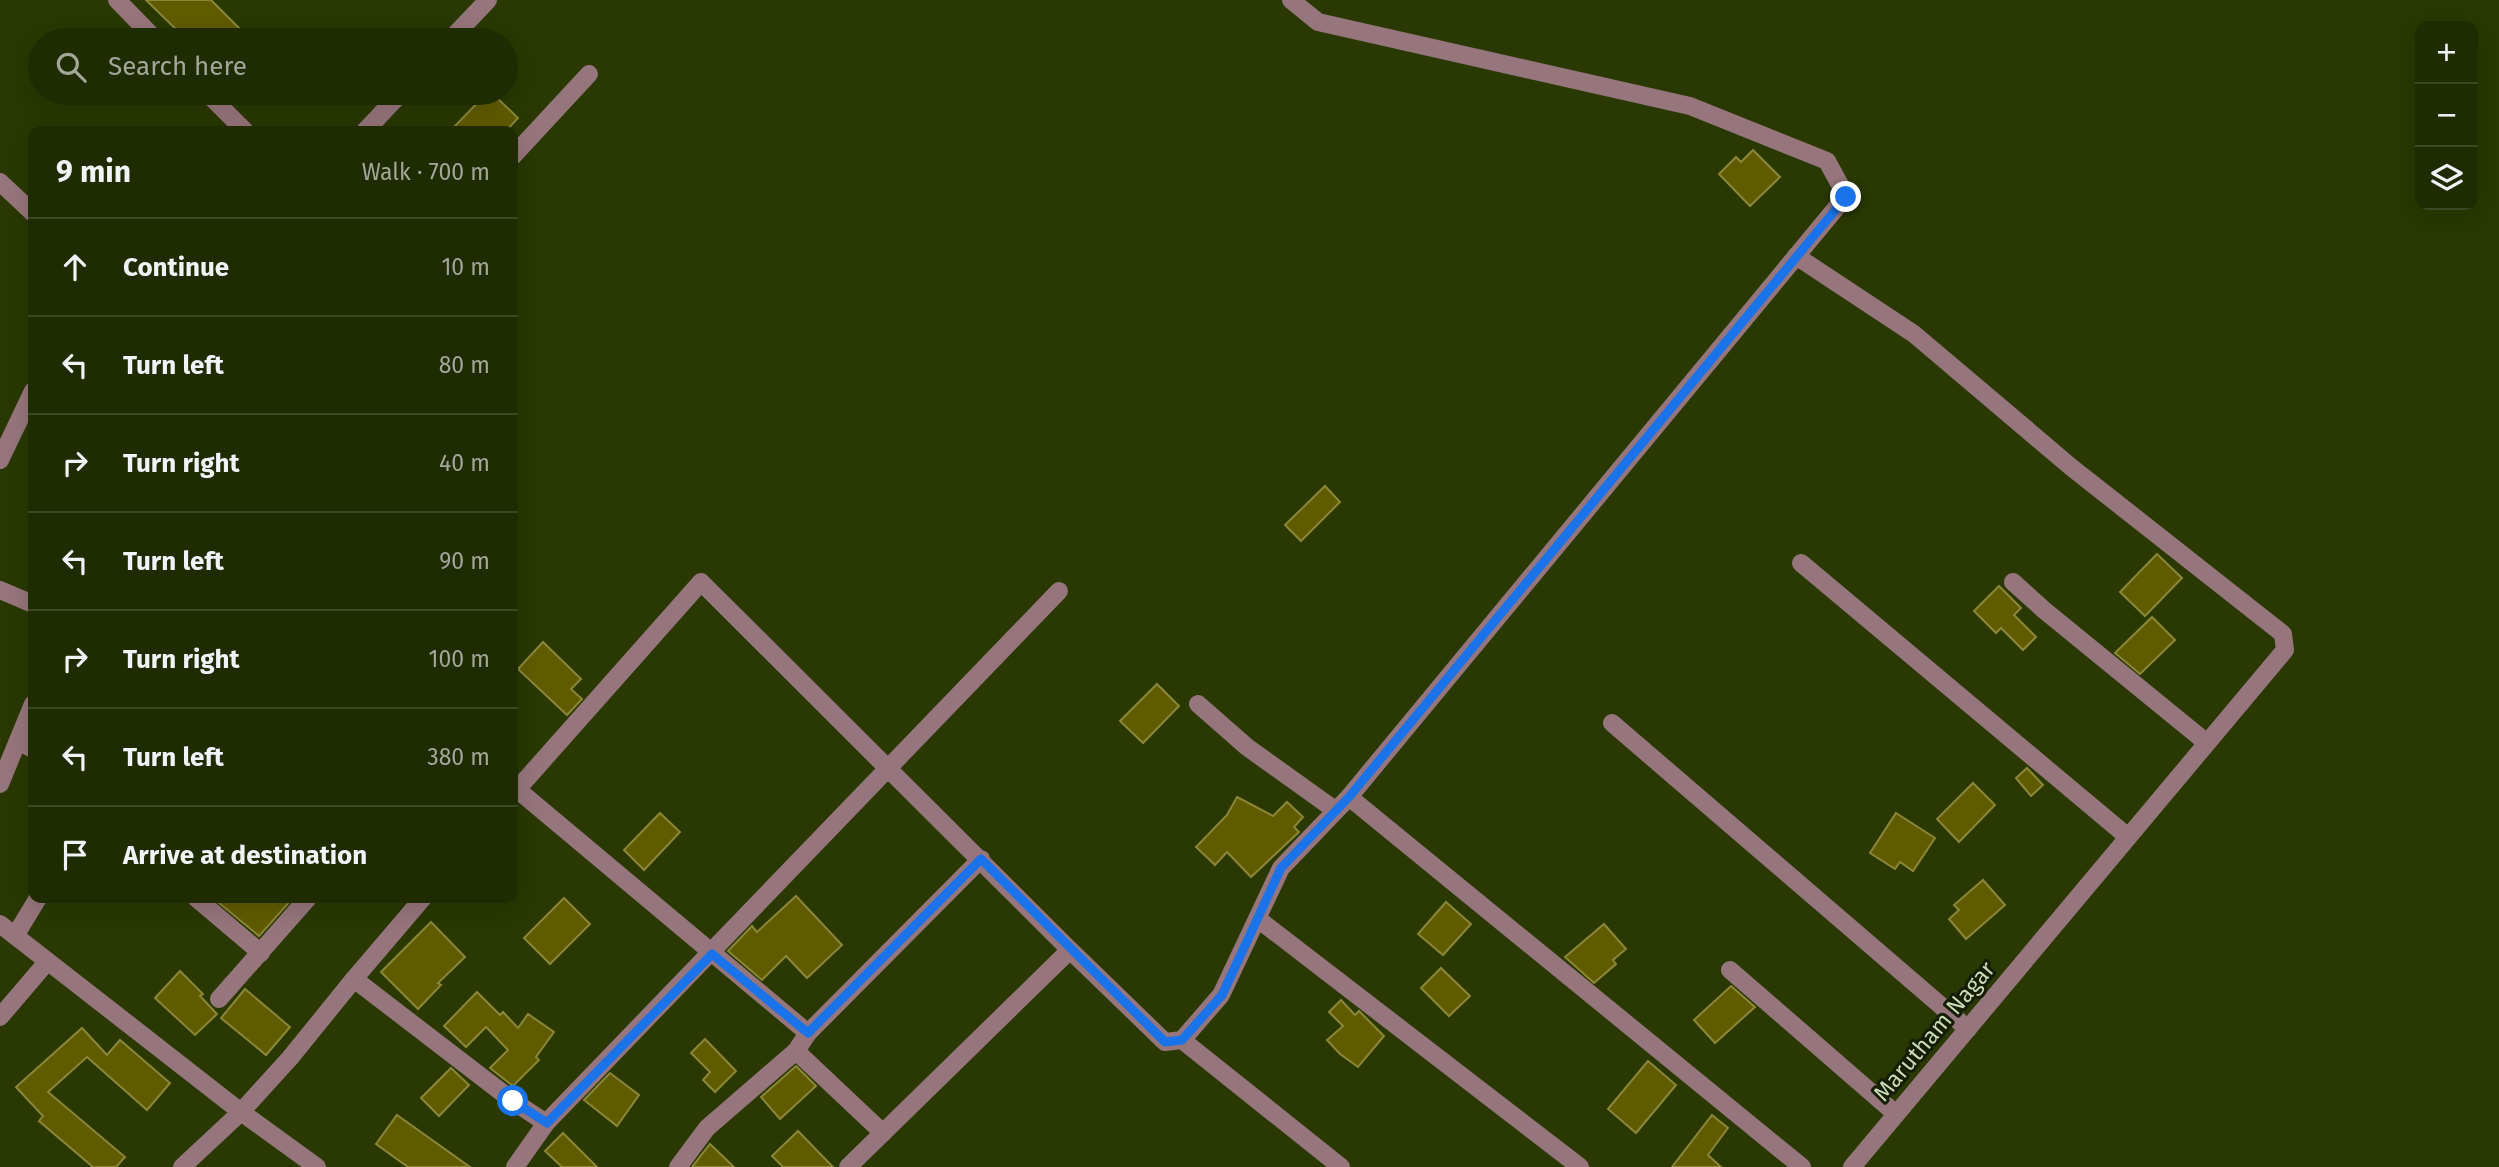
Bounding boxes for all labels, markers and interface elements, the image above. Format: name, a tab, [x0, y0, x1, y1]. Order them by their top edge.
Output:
map controls	[2415, 21, 2478, 210]
button: +	[2415, 21, 2478, 84]
search box	[28, 28, 518, 105]
icon: search	[52, 48, 90, 86]
text: Search here	[108, 51, 247, 82]
button: −	[2415, 84, 2478, 147]
button: layers	[2415, 147, 2478, 210]
text: 9 min	[56, 154, 131, 190]
text: Walk · 700 m	[362, 158, 490, 186]
route end	[1830, 181, 1861, 212]
icon: ahead	[56, 248, 94, 286]
text: Continue	[123, 252, 229, 283]
text: 10 m	[441, 253, 490, 281]
icon: left	[56, 346, 94, 384]
text: Turn left	[123, 350, 224, 381]
text: 80 m	[439, 351, 490, 379]
icon: right	[56, 444, 94, 482]
text: Turn right	[123, 448, 240, 479]
text: 40 m	[439, 449, 490, 477]
icon: left	[56, 542, 94, 580]
text: Turn left	[123, 546, 224, 577]
text: 90 m	[439, 547, 490, 575]
icon: right	[56, 640, 94, 678]
text: Turn right	[123, 644, 240, 675]
text: 100 m	[429, 645, 490, 673]
icon: left	[56, 738, 94, 776]
text: Turn left	[123, 742, 224, 773]
text: 380 m	[427, 743, 490, 771]
icon: arrive	[56, 836, 94, 874]
text: Arrive at destination	[123, 840, 367, 871]
street label: Marutham Nagar	[1867, 955, 2001, 1107]
route start	[497, 1085, 528, 1116]

